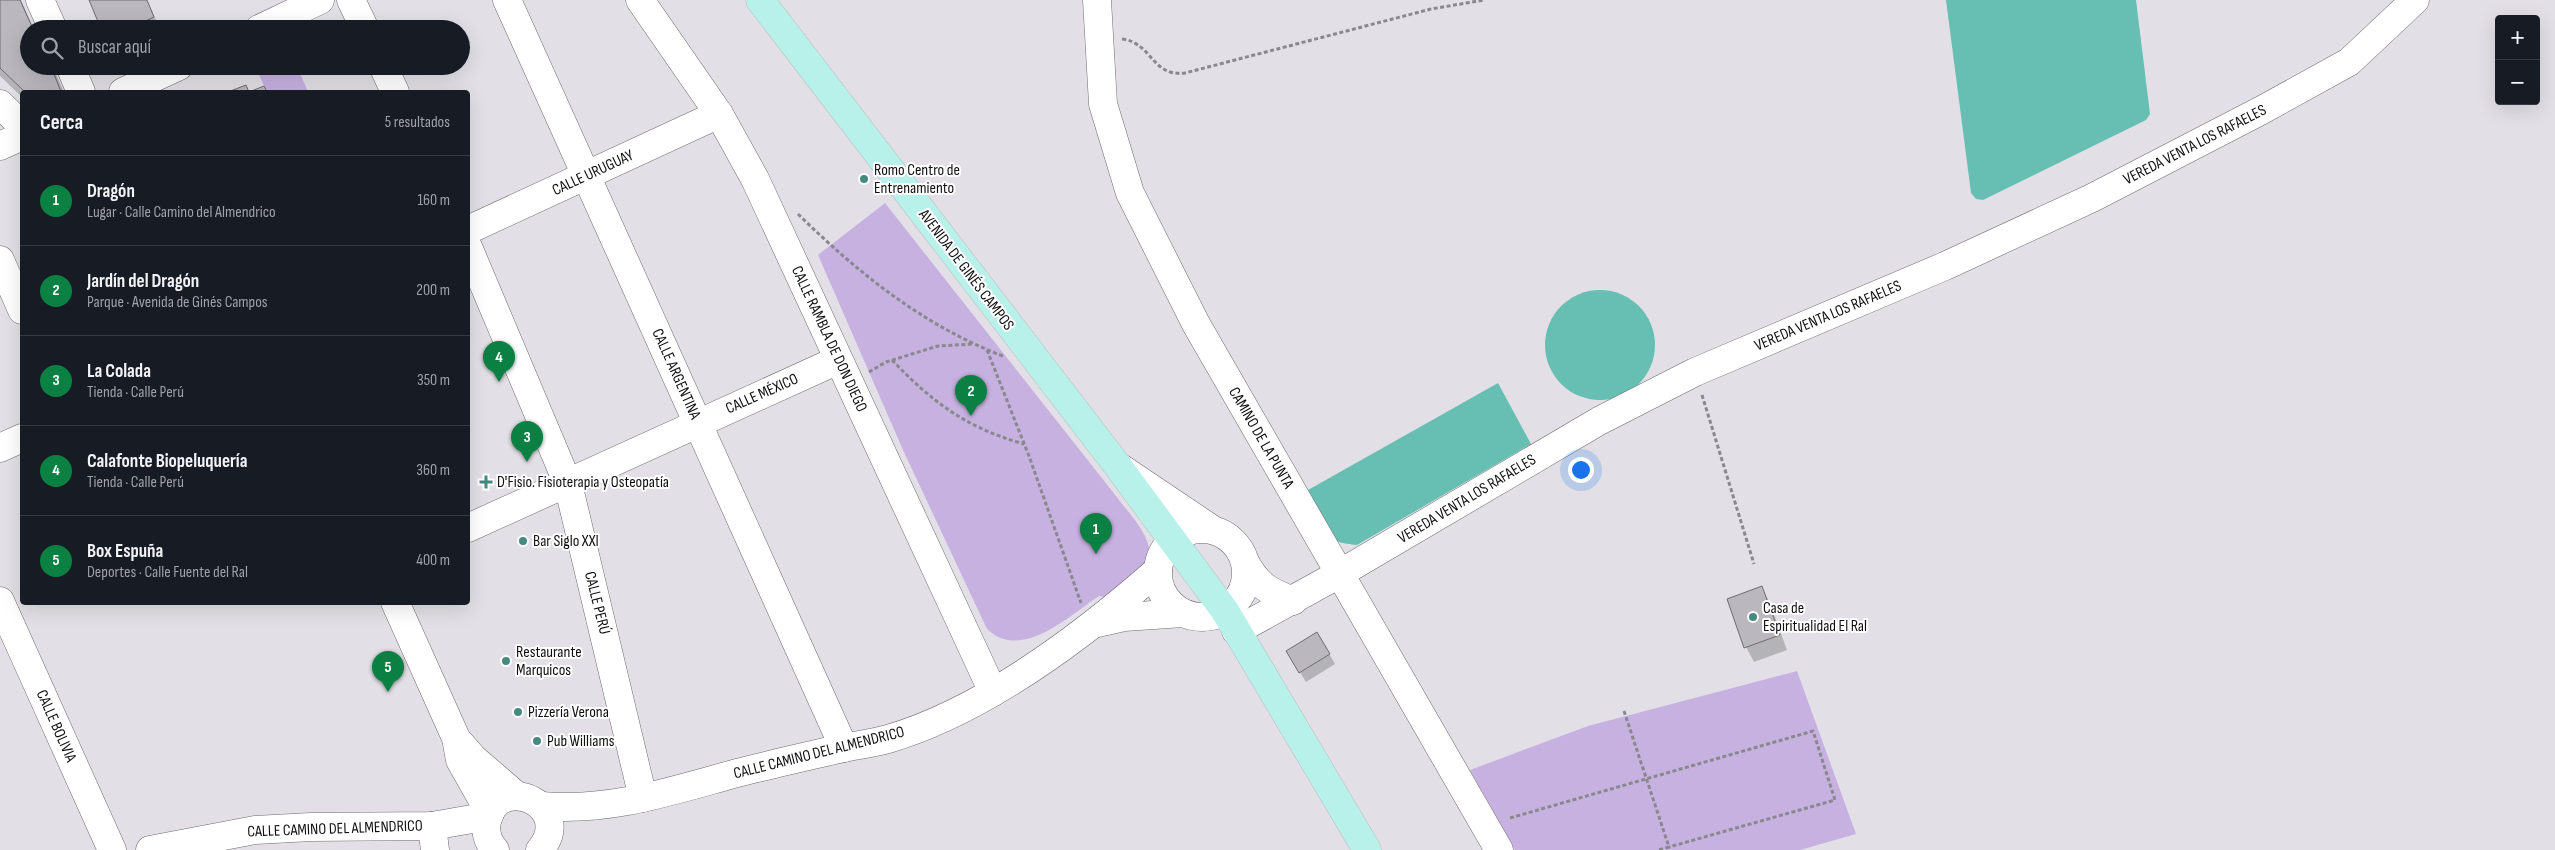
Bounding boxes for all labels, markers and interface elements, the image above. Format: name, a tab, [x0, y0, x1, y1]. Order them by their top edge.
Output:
map controls	[2495, 15, 2540, 105]
button: +	[2495, 15, 2540, 60]
search box	[20, 20, 470, 75]
icon: search	[38, 34, 66, 62]
text: Buscar aquí	[78, 36, 151, 59]
button: −	[2495, 60, 2540, 105]
street label: VEREDA VENTA LOS RAFAELES	[2120, 101, 2270, 189]
text: Cerca	[40, 110, 83, 135]
text: 5 resultados	[385, 113, 450, 132]
street label: CALLE URUGUAY	[549, 146, 637, 200]
place label: Romo Centro de Entrenamiento	[874, 161, 960, 198]
marker: Romo Centro de Entrenamiento	[858, 173, 870, 185]
text: Dragón	[87, 180, 135, 203]
text: 1	[53, 191, 59, 210]
text: 160 m	[417, 191, 450, 210]
text: Lugar · Calle Camino del Almendrico	[87, 203, 276, 222]
street label: AVENIDA DE GINÉS CAMPOS	[914, 205, 1018, 334]
street label: CALLE RAMBLA DE DON DIEGO	[787, 263, 871, 415]
text: Jardín del Dragón	[87, 270, 199, 293]
street label: VEREDA VENTA LOS RAFAELES	[1752, 276, 1904, 356]
text: 2	[52, 281, 60, 300]
text: 200 m	[416, 281, 450, 300]
text: Parque · Avenida de Ginés Campos	[87, 293, 268, 312]
street label: CALLE ARGENTINA	[648, 326, 705, 422]
pin: 4	[483, 341, 515, 382]
text: La Colada	[87, 360, 151, 383]
street label: CALLE MÉXICO	[723, 370, 801, 418]
text: 3	[52, 371, 60, 390]
text: 350 m	[417, 371, 450, 390]
pin: 2	[955, 375, 987, 416]
text: Tienda · Calle Perú	[87, 383, 184, 402]
street label: CAMINO DE LA PUNTA	[1224, 384, 1298, 492]
pin: 3	[511, 421, 543, 462]
text: Calafonte Biopeluquería	[87, 450, 248, 473]
street label: VEREDA VENTA LOS RAFAELES	[1395, 450, 1540, 548]
your location	[1568, 457, 1594, 483]
text: 4	[52, 461, 60, 480]
text: 360 m	[416, 461, 450, 480]
text: Tienda · Calle Perú	[87, 473, 184, 492]
place label: D'Fisio. Fisioterapia y Osteopatía	[497, 473, 669, 492]
marker: D'Fisio. Fisioterapia y Osteopatía	[479, 475, 493, 489]
pin: 1	[1080, 513, 1112, 554]
place label: Bar Siglo XXI	[533, 532, 599, 551]
marker: Bar Siglo XXI	[517, 535, 529, 547]
text: Box Espuña	[87, 540, 163, 563]
text: 5	[52, 551, 60, 570]
text: 400 m	[416, 551, 450, 570]
text: Deportes · Calle Fuente del Ral	[87, 563, 248, 582]
street label: CALLE PERÚ	[580, 570, 614, 636]
place label: Casa de Espiritualidad El Ral	[1763, 599, 1867, 636]
marker: Casa de Espiritualidad El Ral	[1747, 611, 1759, 623]
place label: Restaurante Marquicos	[516, 643, 582, 680]
pin: 5	[372, 651, 404, 692]
marker: Restaurante Marquicos	[500, 655, 512, 667]
street label: CALLE BOLIVIA	[32, 687, 80, 765]
place label: Pizzería Verona	[528, 703, 609, 722]
marker: Pizzería Verona	[512, 706, 524, 718]
street label: CALLE CAMINO DEL ALMENDRICO	[732, 723, 907, 783]
place label: Pub Williams	[547, 732, 615, 751]
marker: Pub Williams	[531, 735, 543, 747]
street label: CALLE CAMINO DEL ALMENDRICO	[247, 816, 423, 842]

